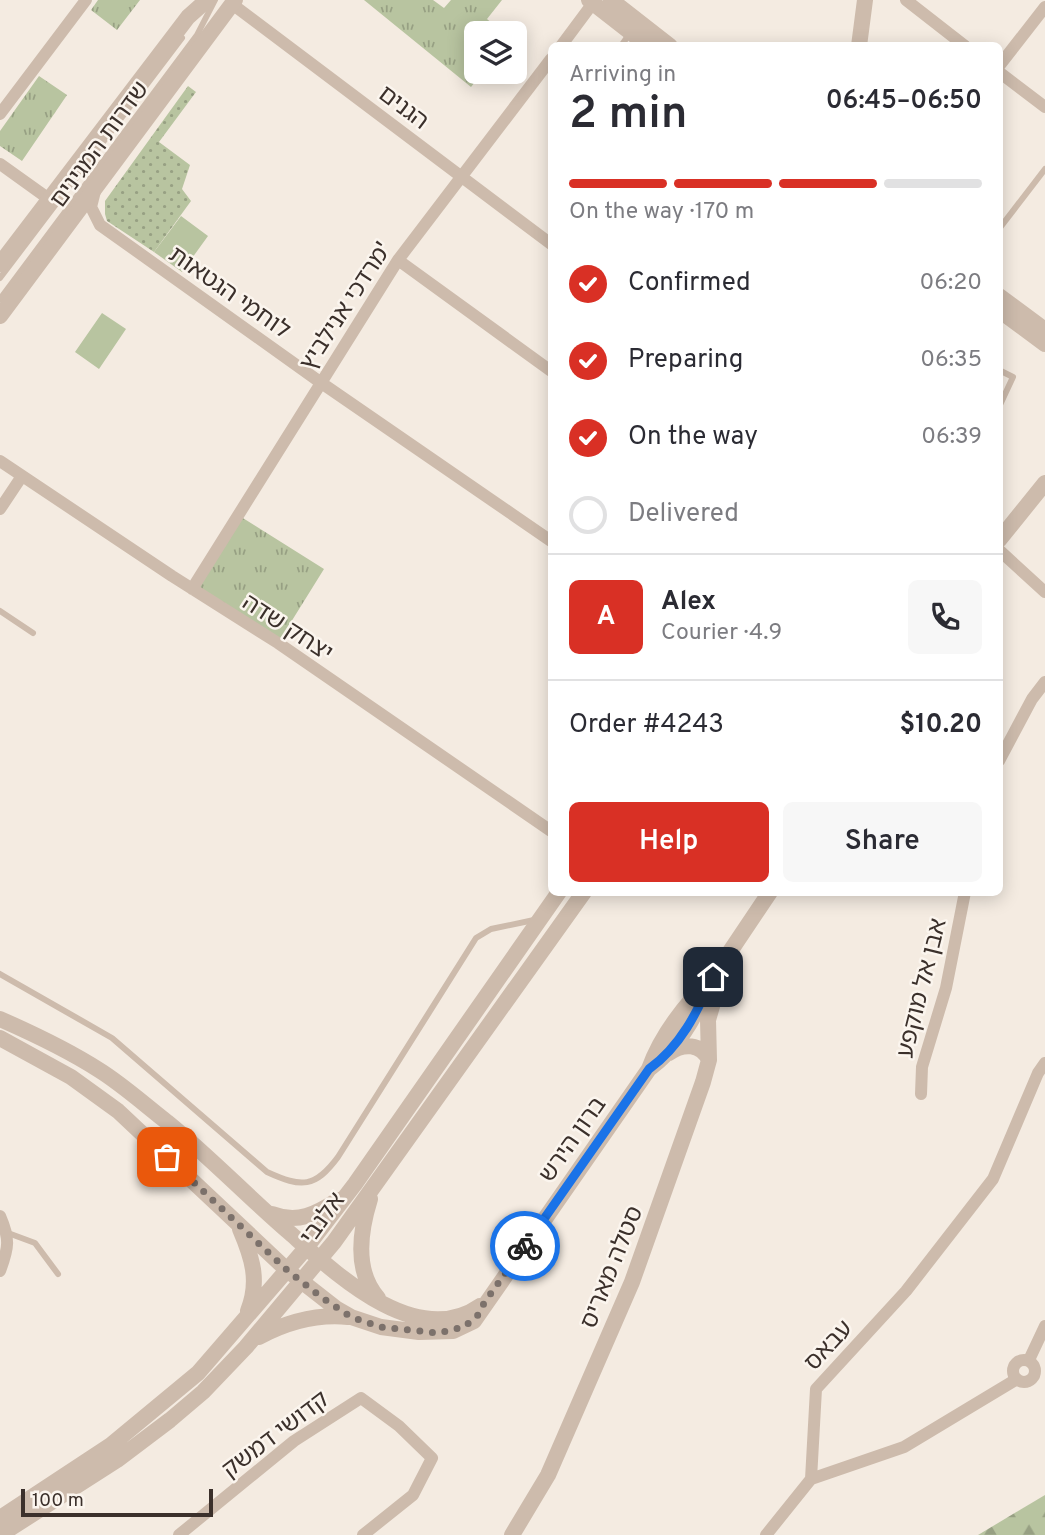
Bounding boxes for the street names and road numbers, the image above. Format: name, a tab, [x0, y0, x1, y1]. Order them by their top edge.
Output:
street label: שדרות המגינים	[45, 76, 157, 214]
street label: הגנים	[372, 80, 434, 137]
street label: מרדכי אנילביץ'	[294, 237, 399, 377]
street label: לוחמי הגטאות	[162, 241, 296, 347]
street label: יצחק שדה	[236, 588, 338, 669]
street label: אבן אל מוקפע	[891, 916, 955, 1061]
street label: ברון הירש	[533, 1091, 614, 1189]
street label: אלנבי	[295, 1187, 353, 1251]
street label: סטלה מאריס	[575, 1202, 651, 1333]
street label: עבאס	[799, 1315, 860, 1378]
street label: קדושי דמשק	[217, 1386, 336, 1486]

